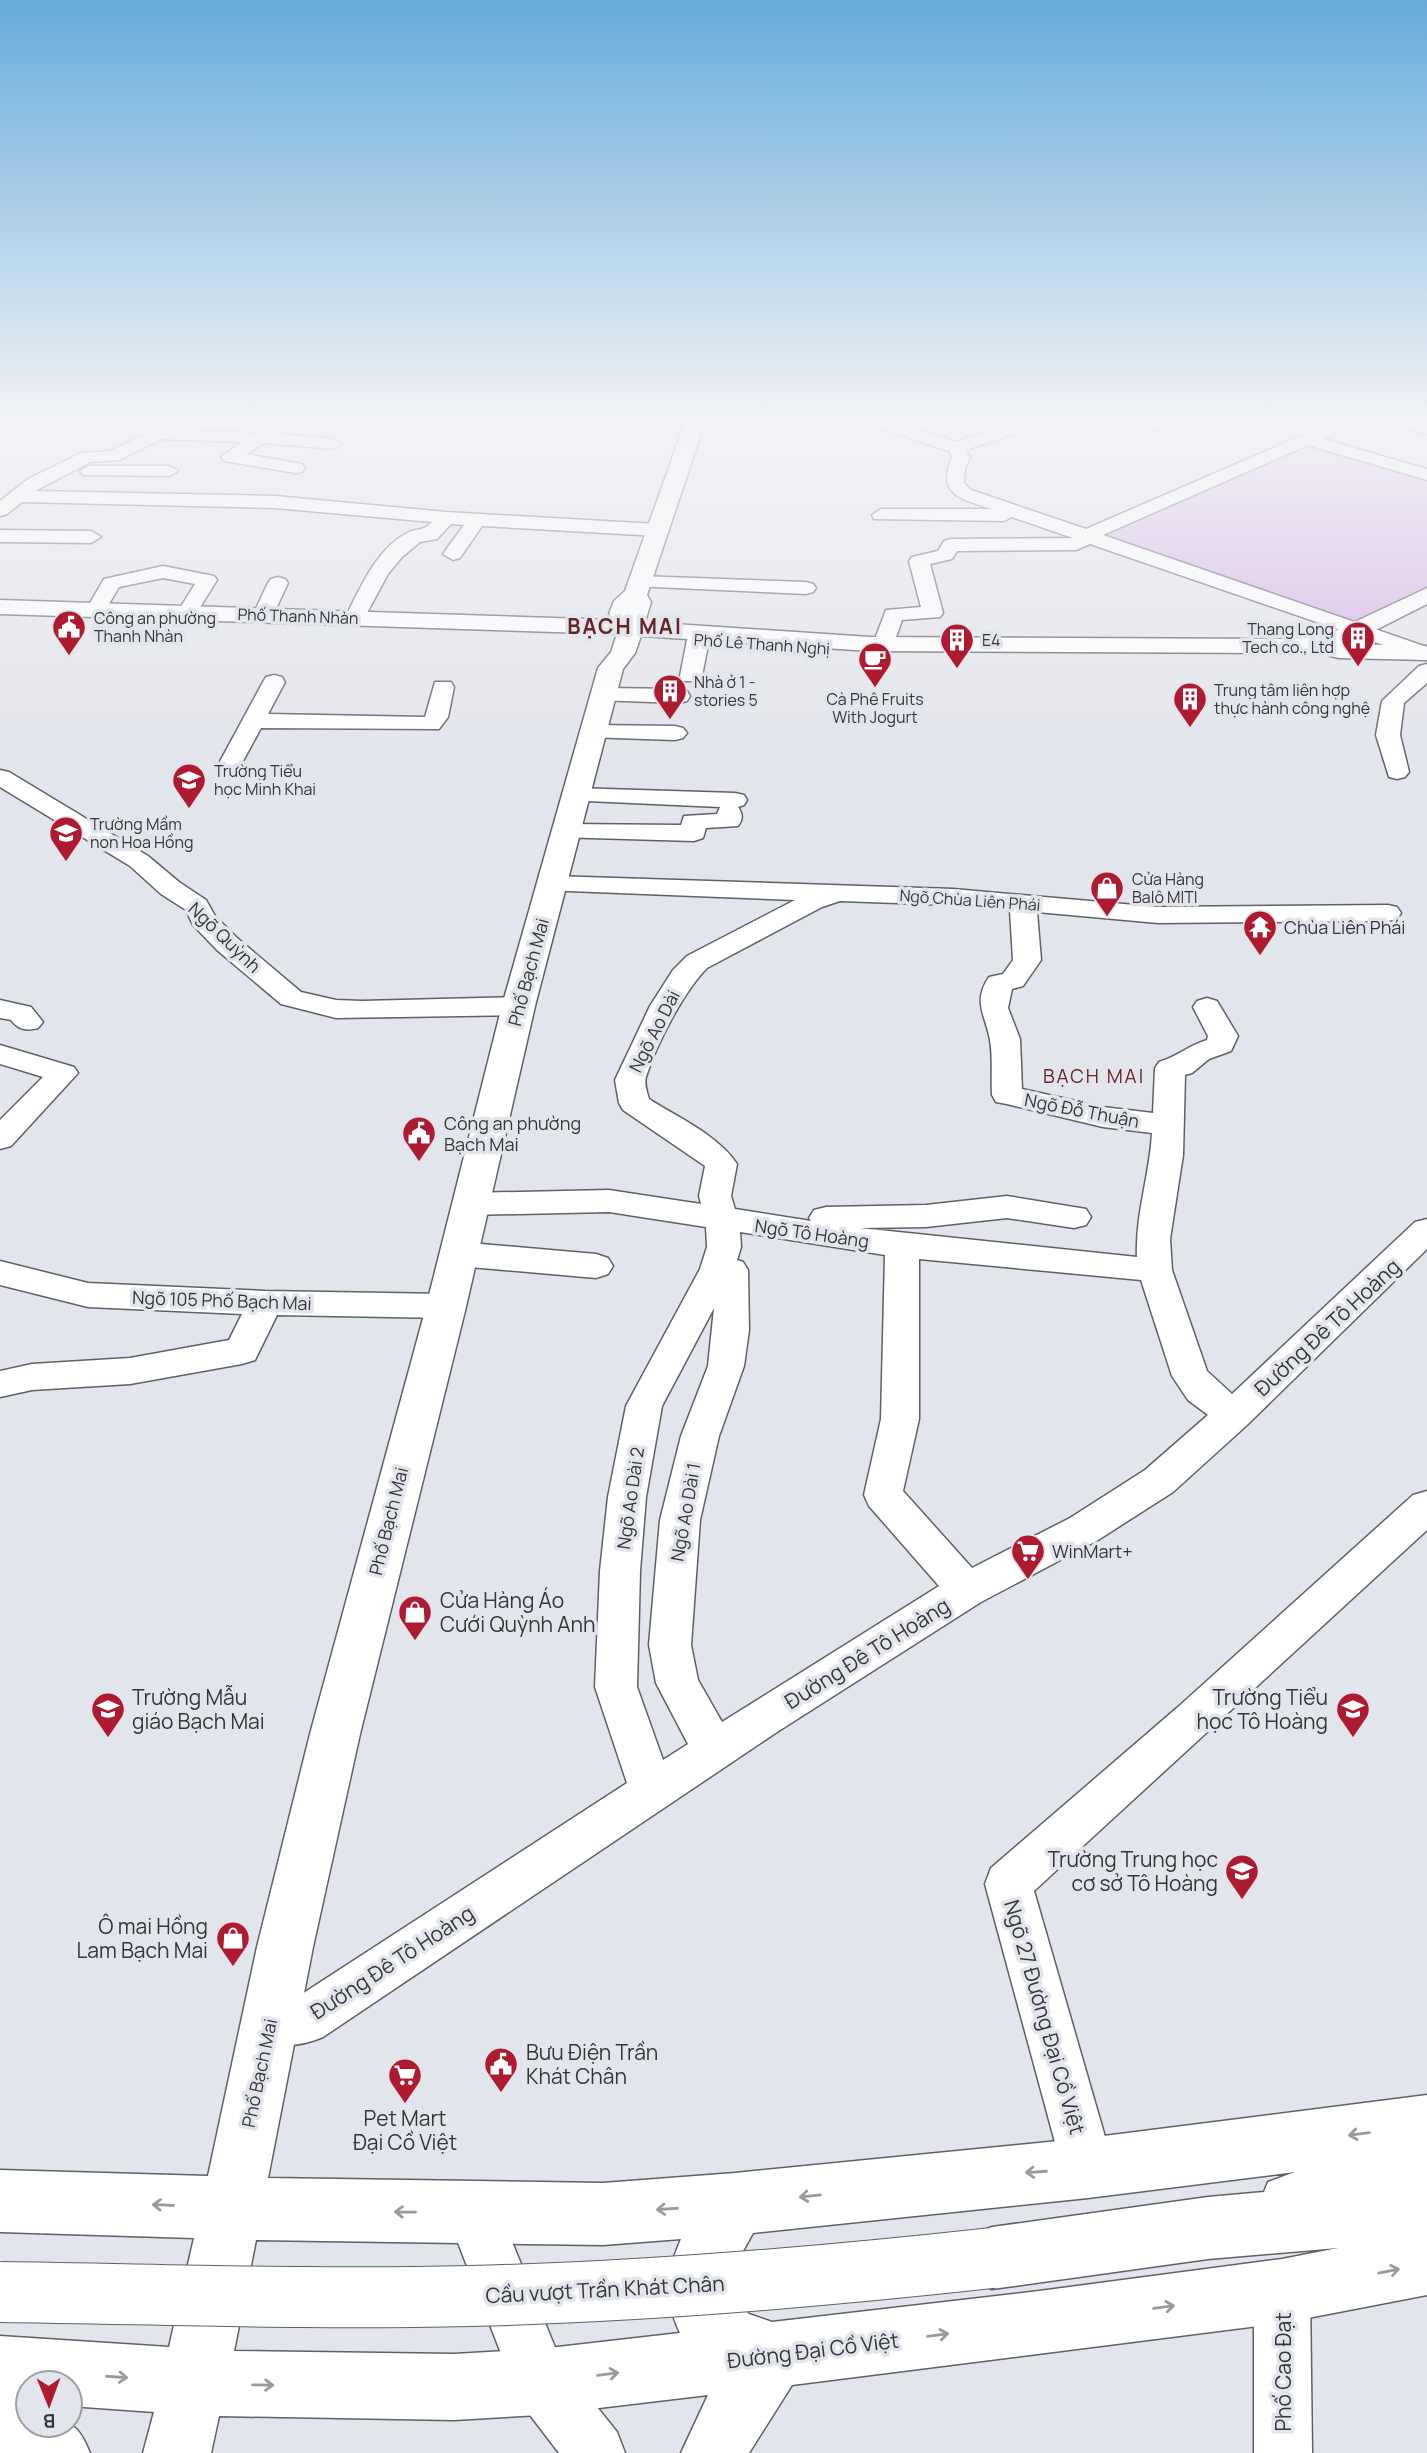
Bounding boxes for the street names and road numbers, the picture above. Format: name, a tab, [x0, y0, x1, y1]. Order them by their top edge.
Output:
street label: Phố Thanh Nhàn	[237, 603, 359, 629]
street label: Phố Lê Thanh Nghị	[693, 628, 831, 660]
street label: Ngõ Chùa Liên Phái	[899, 884, 1041, 916]
street label: Ngõ Quỳnh	[184, 896, 266, 978]
street label: Phố Bạch Mai	[502, 916, 554, 1028]
street label: Ngõ Ao Dài	[623, 986, 685, 1076]
street label: Ngõ Đỗ Thuận	[1023, 1087, 1141, 1133]
street label: Ngõ Tô Hoàng	[753, 1213, 871, 1253]
street label: Đường Đê Tô Hoàng	[1248, 1252, 1406, 1402]
street label: Ngõ 105 Phố Bạch Mai	[132, 1285, 312, 1315]
street label: Ngõ Ao Dài 2	[611, 1445, 649, 1551]
street label: Ngõ Ao Dài 1	[665, 1461, 705, 1563]
street label: Phố Bạch Mai	[363, 1465, 413, 1577]
street label: Đường Đê Tô Hoàng	[779, 1591, 955, 1715]
street label: Ngõ 27 Đường Đại Cồ Việt	[998, 1896, 1092, 2138]
street label: Đường Đê Tô Hoàng	[305, 1899, 479, 2025]
street label: Phố Bạch Mai	[236, 2016, 282, 2130]
street label: Cầu vượt Trần Khát Chân	[485, 2269, 725, 2309]
street label: Phố Cao Đạt	[1269, 2312, 1297, 2432]
street label: Đường Đại Cồ Việt	[726, 2326, 900, 2374]

